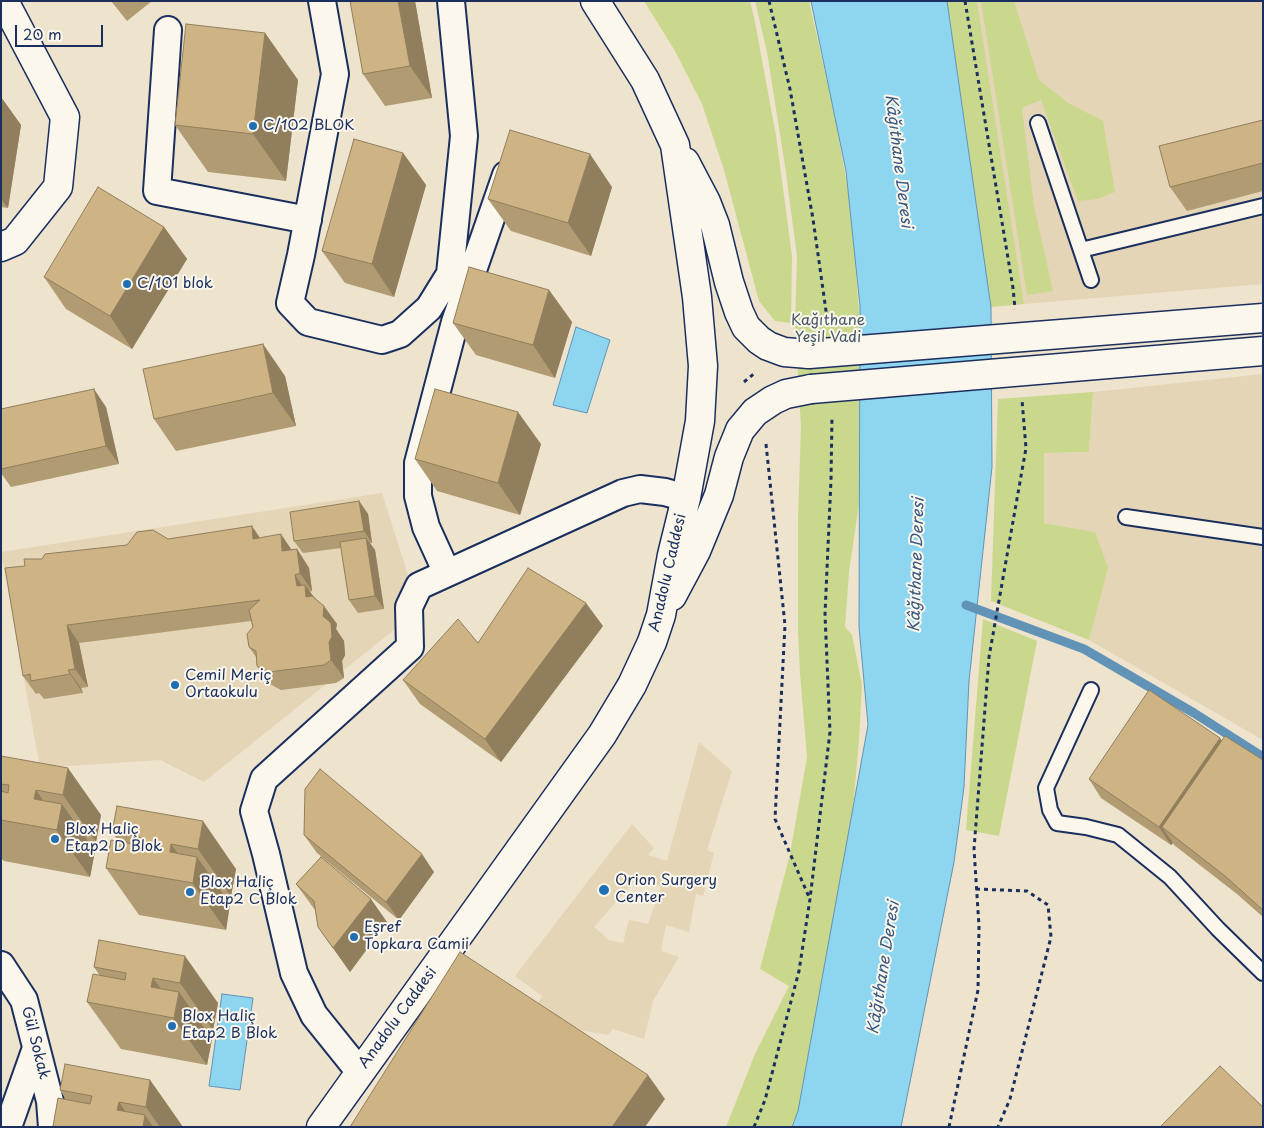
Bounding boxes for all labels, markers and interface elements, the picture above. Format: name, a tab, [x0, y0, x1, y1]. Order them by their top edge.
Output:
scale bar	[18, 15, 105, 47]
text: 20 m	[23, 22, 62, 45]
water label: Kâğıthane Deresi	[880, 93, 916, 229]
place label: C/102 BLOK	[263, 117, 355, 135]
marker: C/102 BLOK	[247, 120, 259, 132]
place label: C/101 blok	[137, 275, 213, 293]
marker: C/101 blok	[121, 278, 133, 290]
park label: Kağıthane Yeşil Vadi	[791, 312, 865, 347]
water label: Kâğıthane Deresi	[905, 498, 929, 632]
street label: Anadolu Caddesi	[646, 512, 690, 634]
place label: Cemil Meriç Ortaokulu	[185, 667, 271, 702]
marker: Cemil Meriç Ortaokulu	[169, 679, 181, 691]
place label: Blox Haliç Etap2 D Blok	[65, 821, 162, 856]
marker: Blox Haliç Etap2 D Blok	[49, 833, 61, 845]
place label: Orion Surgery Center	[615, 872, 717, 907]
place label: Blox Haliç Etap2 C Blok	[200, 874, 297, 909]
marker: Orion Surgery Center	[597, 883, 611, 897]
marker: Blox Haliç Etap2 C Blok	[184, 886, 196, 898]
water label: Kâğıthane Deresi	[864, 900, 904, 1036]
place label: Eşref Topkara Camii	[364, 919, 469, 954]
marker: Eşref Topkara Camii	[348, 931, 360, 943]
street label: Anadolu Caddesi	[355, 964, 441, 1072]
street label: Gül Sokak	[17, 1005, 53, 1081]
place label: Blox Haliç Etap2 B Blok	[182, 1008, 277, 1043]
marker: Blox Haliç Etap2 B Blok	[166, 1020, 178, 1032]

